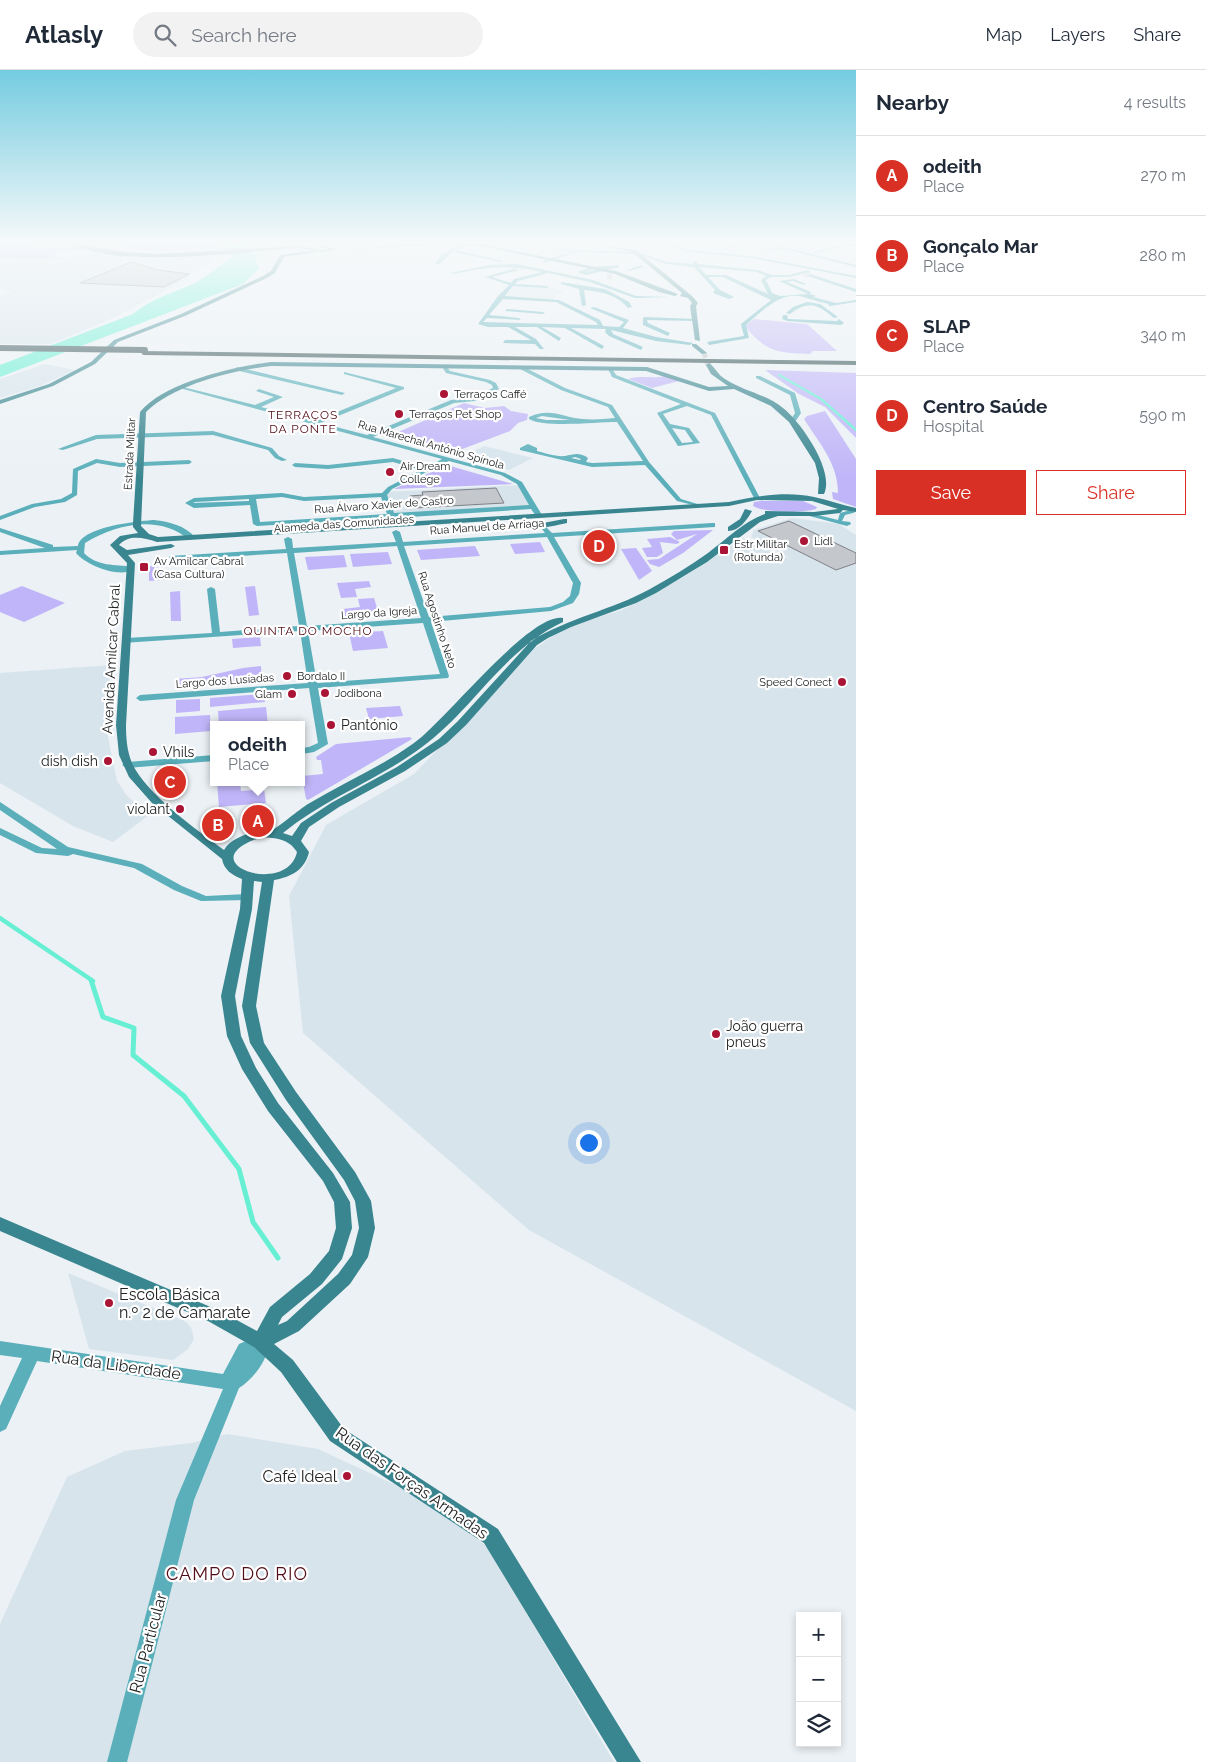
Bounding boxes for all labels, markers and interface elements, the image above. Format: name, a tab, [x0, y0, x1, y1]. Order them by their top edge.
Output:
search box	[133, 12, 483, 57]
text: Atlasly	[25, 20, 103, 49]
icon: search	[151, 21, 179, 49]
text: Search here	[191, 24, 297, 46]
text: Map	[986, 24, 1022, 45]
text: Layers	[1050, 24, 1105, 45]
text: Share	[1133, 24, 1181, 45]
text: Nearby	[876, 90, 949, 115]
text: 4 results	[1124, 93, 1186, 112]
text: odeith	[923, 155, 982, 177]
text: A	[887, 166, 897, 185]
text: 270 m	[1141, 166, 1186, 185]
text: Place	[923, 177, 964, 196]
text: Gonçalo Mar	[923, 235, 1038, 257]
text: B	[887, 246, 897, 265]
text: 280 m	[1140, 246, 1186, 265]
text: Place	[923, 257, 964, 276]
text: SLAP	[923, 315, 970, 337]
text: C	[887, 326, 897, 345]
text: 340 m	[1140, 326, 1186, 345]
text: Place	[923, 337, 964, 356]
marker: Terraços Caffé	[438, 388, 450, 400]
place label: Terraços Caffé	[454, 388, 527, 401]
text: Centro Saúde	[923, 395, 1047, 417]
text: D	[886, 406, 898, 425]
text: 590 m	[1139, 406, 1186, 425]
district label: TERRAÇOS DA PONTE	[268, 408, 338, 436]
marker: Terraços Pet Shop	[393, 408, 405, 420]
place label: Terraços Pet Shop	[409, 408, 502, 421]
text: Hospital	[923, 417, 984, 436]
street label: Estrada Militar	[122, 418, 138, 490]
street label: Rua Marechal António Spínola	[356, 418, 506, 472]
place label: Air Dream College	[400, 460, 450, 486]
marker: Air Dream College	[384, 466, 396, 478]
button: Save	[876, 470, 1026, 515]
button: Share	[1036, 470, 1186, 515]
street label: Rua Álvaro Xavier de Castro	[314, 493, 455, 516]
street label: Alameda das Comunidades	[273, 513, 415, 535]
street label: Rua Manuel de Arriaga	[429, 517, 545, 537]
pin: D	[583, 527, 615, 565]
marker: Lidl	[798, 535, 810, 547]
place label: Lidl	[814, 535, 833, 548]
place label: Estr Militar (Rotunda)	[734, 538, 787, 564]
marker: Estr Militar (Rotunda)	[718, 544, 730, 556]
place label: Av Amilcar Cabral (Casa Cultura)	[154, 555, 244, 581]
marker: Av Amilcar Cabral (Casa Cultura)	[138, 561, 150, 573]
street label: Rua Agostinho Neto	[415, 570, 459, 671]
street label: Avenida Amílcar Cabral	[99, 584, 123, 734]
street label: Largo da Igreja	[341, 604, 417, 622]
district label: QUINTA DO MOCHO	[244, 624, 372, 638]
marker: Bordalo II	[281, 670, 293, 682]
place label: Bordalo II	[297, 670, 345, 683]
street label: Largo dos Lusíadas	[175, 671, 275, 691]
place label: Speed Conect	[759, 676, 832, 689]
marker: Speed Conect	[836, 676, 848, 688]
marker: Jodibona	[319, 687, 331, 699]
place label: Jodibona	[335, 687, 382, 700]
place label: Glam	[255, 688, 282, 701]
marker: Glam	[286, 688, 298, 700]
place label: Pantónio	[341, 717, 398, 733]
marker: Pantónio	[325, 719, 337, 731]
popup	[210, 721, 305, 786]
text: odeith	[228, 733, 287, 755]
place label: Vhils	[163, 744, 195, 760]
marker: Vhils	[147, 746, 159, 758]
place label: dish dish	[41, 753, 98, 769]
marker: dish dish	[102, 755, 114, 767]
text: Place	[228, 755, 269, 774]
pin: C	[154, 763, 186, 801]
place label: violant	[127, 801, 170, 817]
pin: A	[242, 802, 274, 840]
marker: violant	[174, 803, 186, 815]
pin: B	[202, 806, 234, 844]
place label: João guerra pneus	[726, 1018, 803, 1050]
marker: João guerra pneus	[710, 1028, 722, 1040]
your location	[576, 1130, 602, 1156]
place label: Escola Básica n.º 2 de Camarate	[119, 1285, 250, 1322]
marker: Escola Básica n.º 2 de Camarate	[103, 1297, 115, 1309]
street label: Rua da Liberdade	[50, 1346, 182, 1384]
street label: Rua das Forças Armadas	[332, 1423, 492, 1543]
place label: Café Ideal	[263, 1467, 338, 1486]
marker: Café Ideal	[341, 1470, 353, 1482]
district label: CAMPO DO RIO	[166, 1563, 308, 1584]
street label: Rua Particular	[126, 1591, 171, 1695]
map controls	[796, 1612, 841, 1747]
button: +	[796, 1612, 841, 1657]
button: −	[796, 1657, 841, 1702]
button: layers	[796, 1702, 841, 1747]

